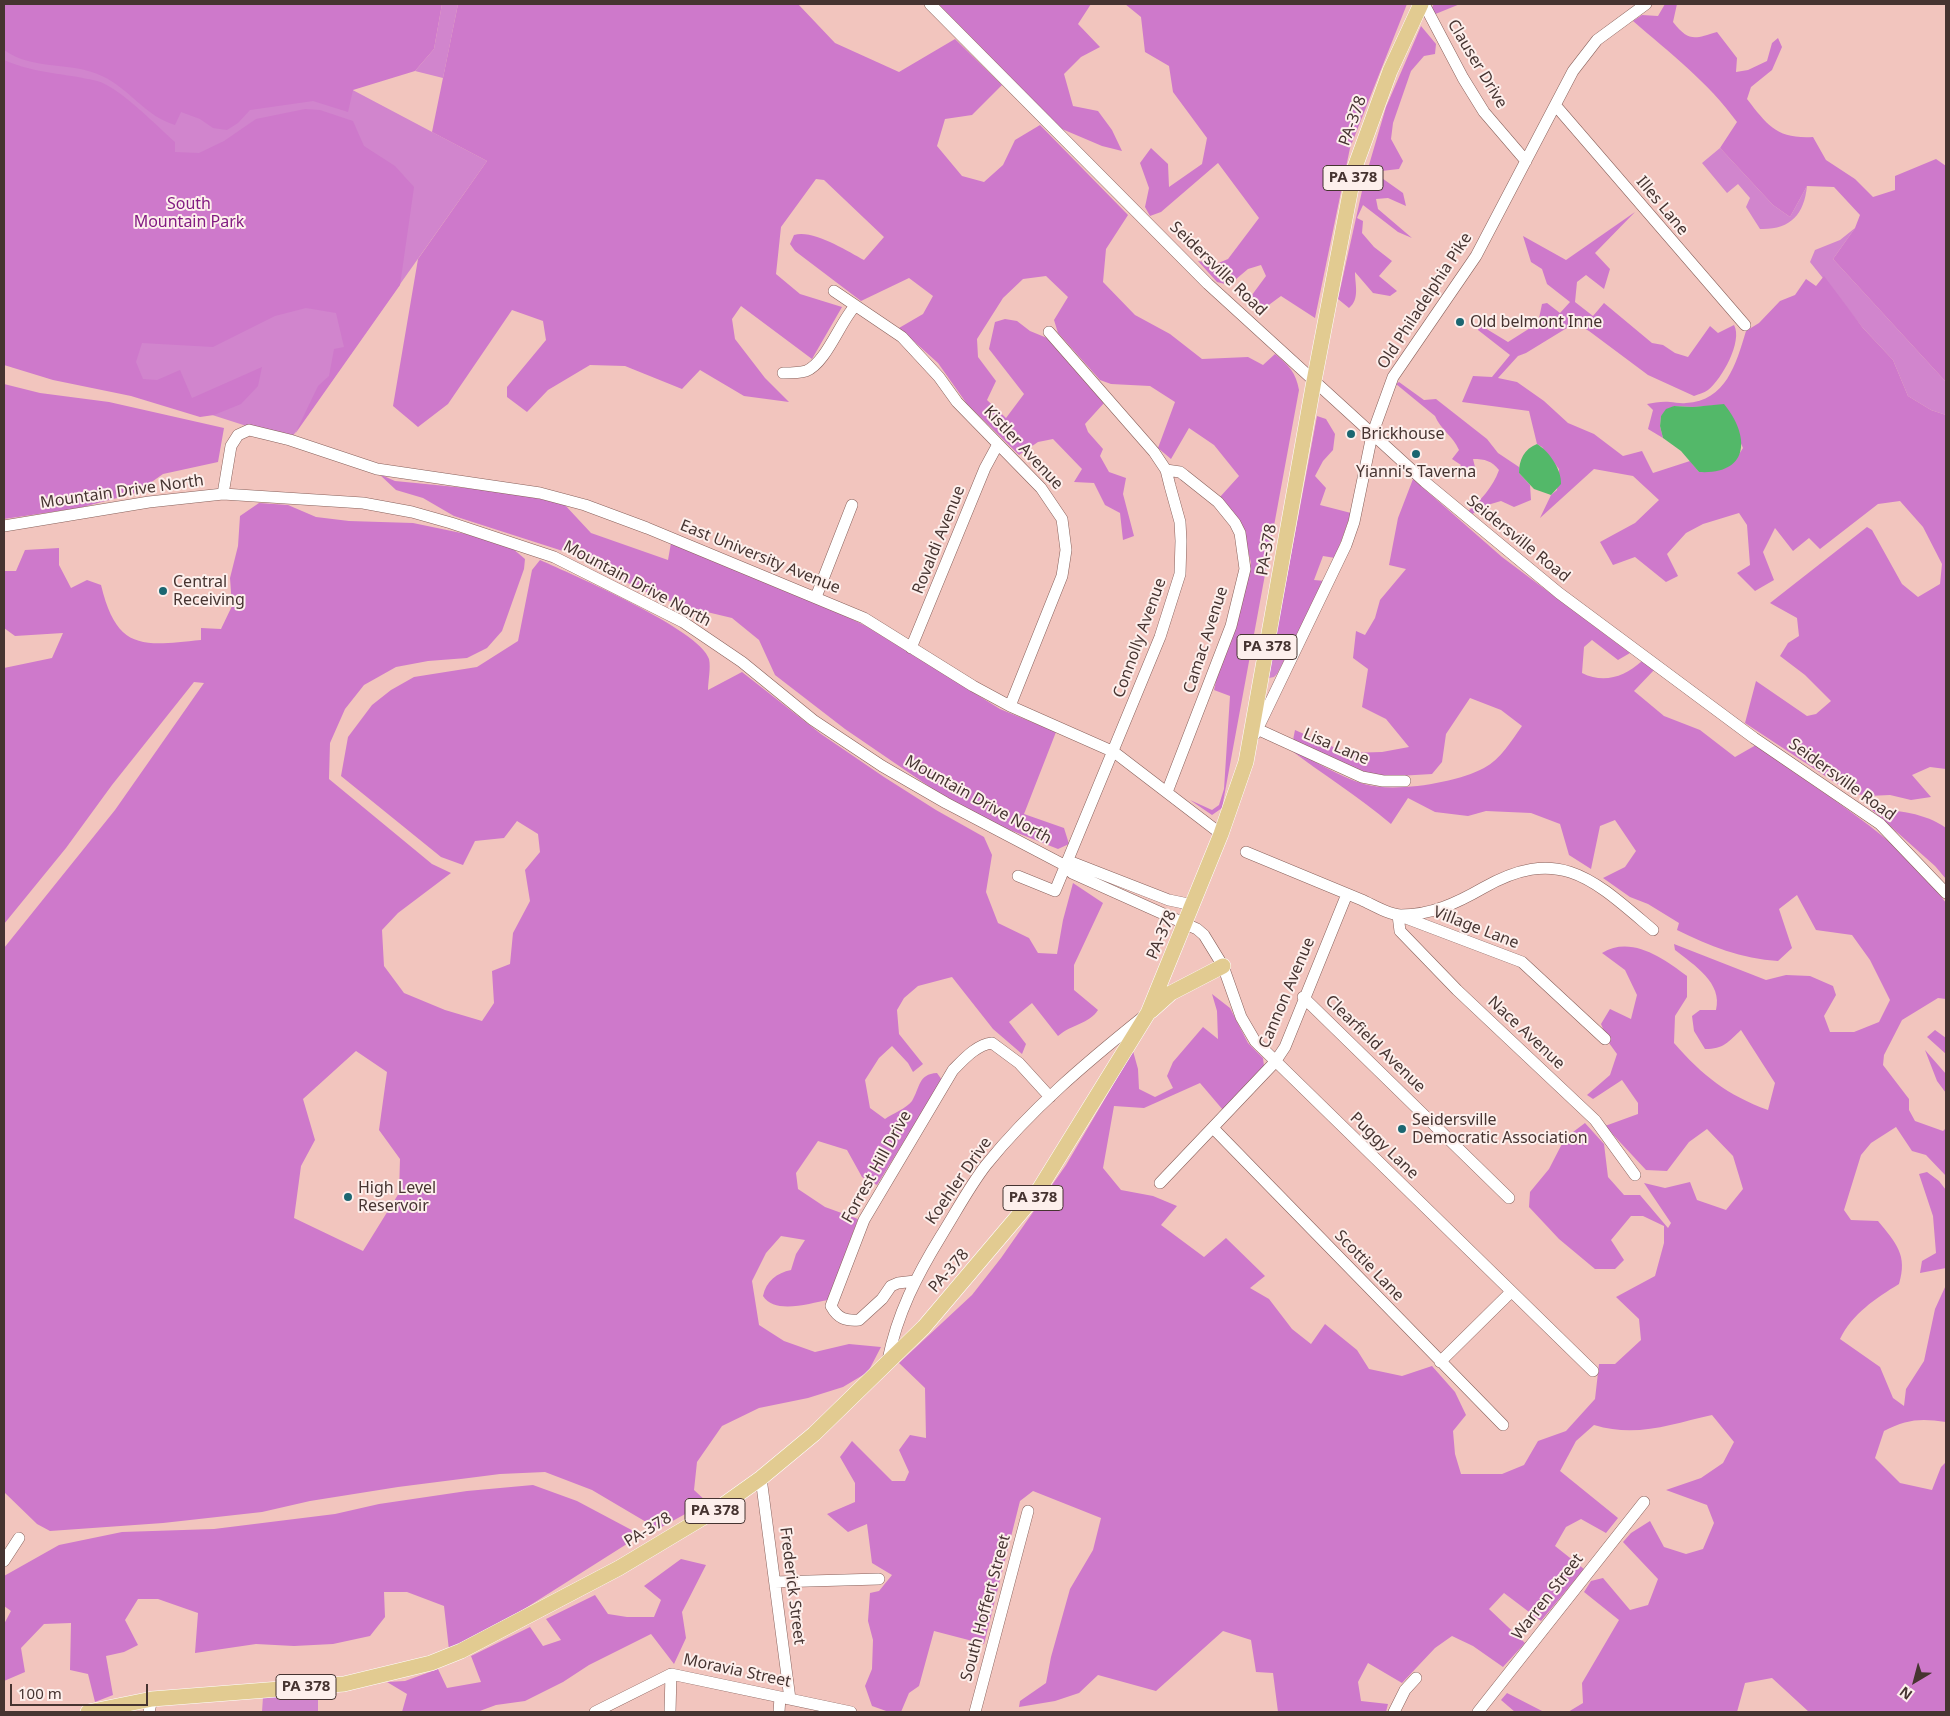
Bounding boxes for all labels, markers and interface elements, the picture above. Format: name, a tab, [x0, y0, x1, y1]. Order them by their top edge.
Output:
street label: Clauser Drive	[1443, 16, 1511, 112]
street label: PA-378	[1335, 93, 1371, 149]
road number: PA 378	[1323, 166, 1383, 190]
street label: Illes Lane	[1632, 173, 1692, 239]
park label: South Mountain Park	[134, 194, 244, 232]
street label: Seidersville Road	[1166, 218, 1270, 320]
street label: Old Philadelphia Pike	[1374, 229, 1476, 373]
place label: Old belmont Inne	[1470, 312, 1602, 332]
marker: Old belmont Inne	[1454, 316, 1466, 328]
street label: Kistler Avenue	[979, 402, 1067, 494]
place label: Brickhouse	[1361, 424, 1445, 444]
marker: Brickhouse	[1345, 428, 1357, 440]
marker: Yianni's Taverna	[1410, 448, 1422, 460]
place label: Yianni's Taverna	[1356, 462, 1476, 482]
street label: Mountain Drive North	[39, 471, 205, 513]
street label: Rovaldi Avenue	[909, 483, 969, 597]
street label: Seidersville Road	[1463, 492, 1573, 586]
street label: East University Avenue	[677, 516, 843, 598]
street label: PA-378	[1253, 523, 1281, 577]
street label: Mountain Drive North	[560, 537, 714, 631]
place label: Central Receiving	[173, 572, 245, 610]
street label: Connolly Avenue	[1109, 576, 1171, 700]
street label: Camac Avenue	[1180, 584, 1232, 696]
marker: Central Receiving	[157, 585, 169, 597]
road number: PA 378	[1237, 634, 1297, 660]
street label: Lisa Lane	[1300, 725, 1372, 769]
street label: Seidersville Road	[1785, 735, 1899, 825]
street label: Mountain Drive North	[901, 752, 1055, 848]
street label: Village Lane	[1430, 903, 1522, 953]
street label: PA-378	[1143, 907, 1181, 963]
street label: Cannon Avenue	[1255, 935, 1319, 1051]
street label: Clearfield Avenue	[1321, 991, 1429, 1097]
street label: Nace Avenue	[1484, 993, 1568, 1073]
street label: Forrest Hill Drive	[838, 1107, 916, 1227]
street label: Puggy Lane	[1346, 1109, 1422, 1183]
place label: Seidersville Democratic Association	[1412, 1110, 1588, 1148]
marker: Seidersville Democratic Association	[1396, 1123, 1408, 1135]
street label: Koehler Drive	[922, 1134, 996, 1228]
place label: High Level Reservoir	[358, 1178, 436, 1216]
road number: PA 378	[1003, 1186, 1063, 1210]
marker: High Level Reservoir	[342, 1191, 354, 1203]
street label: Scottie Lane	[1330, 1227, 1408, 1305]
street label: PA-378	[925, 1245, 973, 1297]
road number: PA 378	[685, 1498, 745, 1524]
street label: PA-378	[621, 1508, 675, 1552]
street label: Frederick Street	[775, 1526, 809, 1646]
street label: South Hoffert Street	[957, 1533, 1015, 1683]
street label: Warren Street	[1508, 1550, 1588, 1644]
street label: Moravia Street	[681, 1650, 793, 1692]
north arrow	[1890, 1656, 1940, 1706]
scale bar	[12, 1674, 150, 1706]
road number: PA 378	[276, 1674, 336, 1700]
text: N	[1895, 1682, 1916, 1704]
text: 100 m	[18, 1683, 62, 1703]

